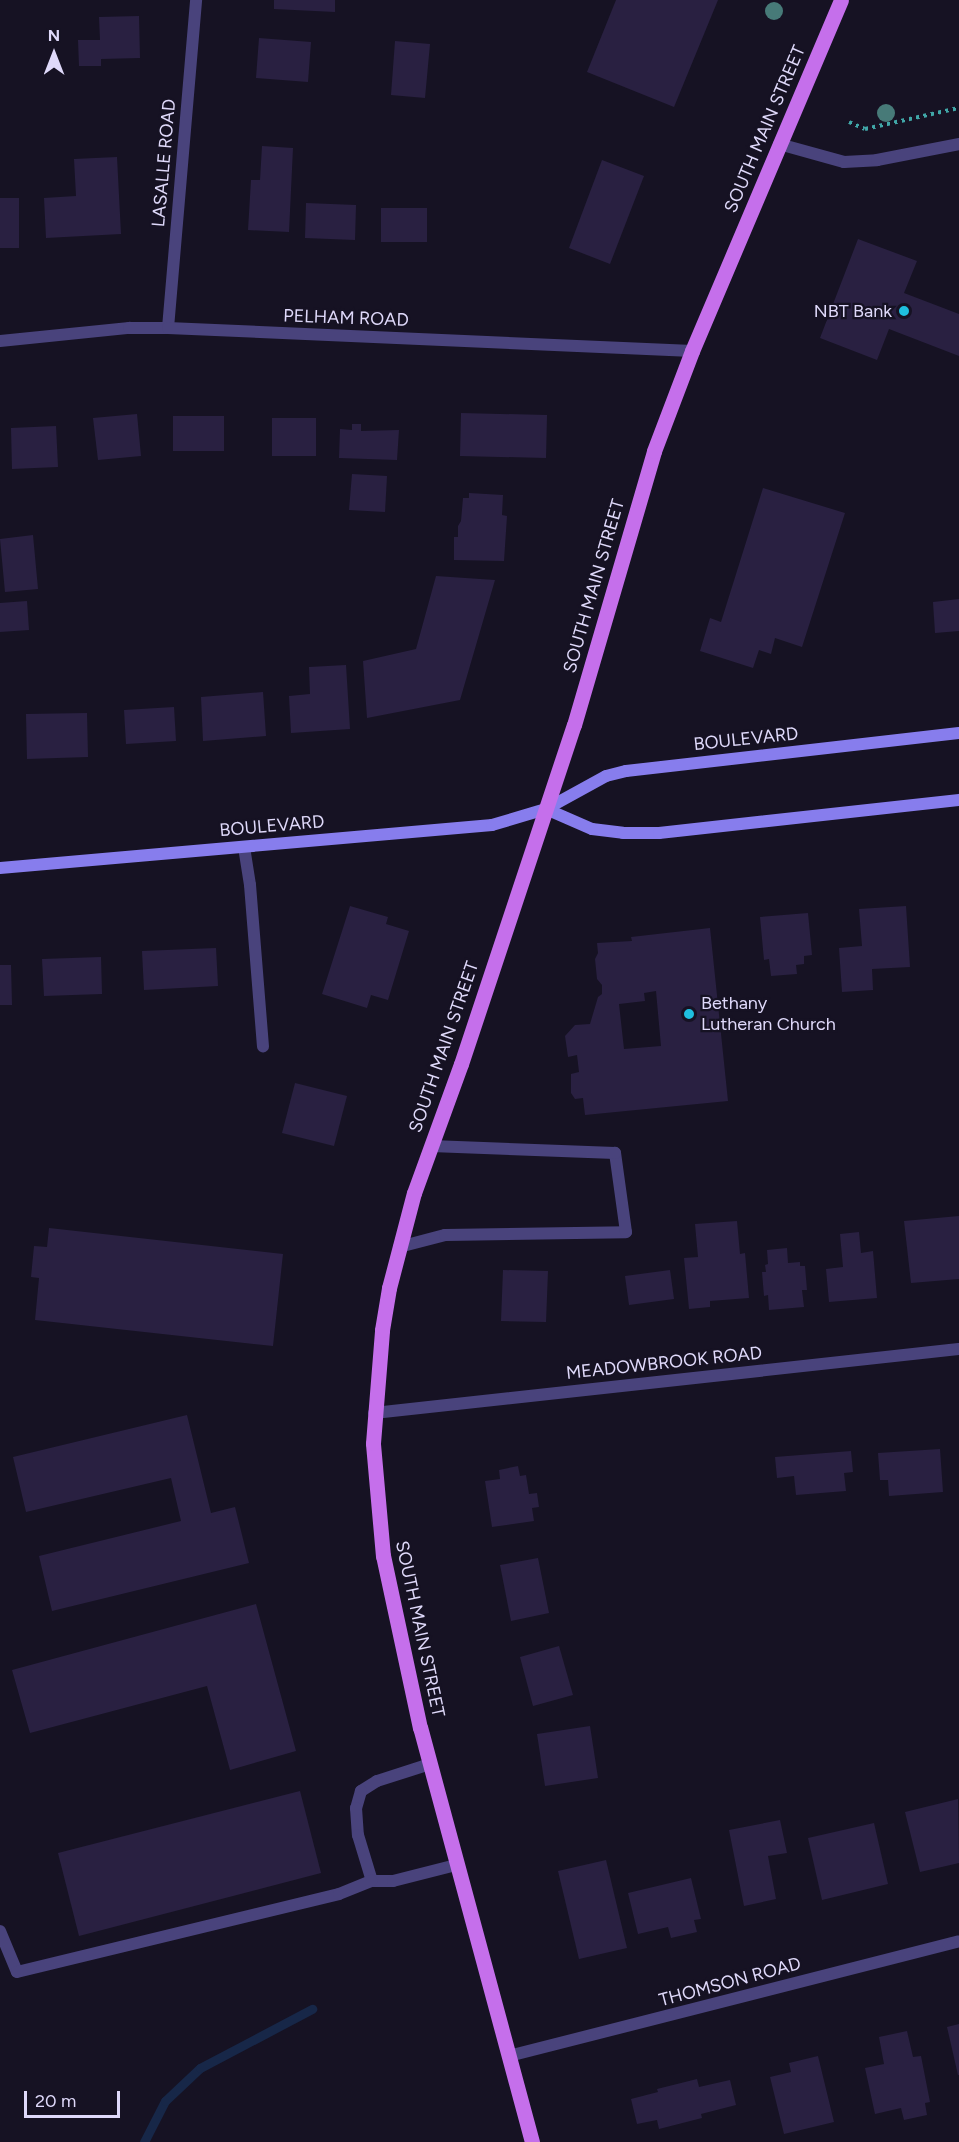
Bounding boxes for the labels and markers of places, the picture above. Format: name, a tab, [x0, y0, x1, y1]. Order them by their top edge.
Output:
place label: NBT Bank	[814, 300, 892, 322]
marker: NBT Bank	[897, 304, 911, 318]
place label: Bethany Lutheran Church	[701, 993, 836, 1036]
marker: Bethany Lutheran Church	[682, 1007, 696, 1021]

